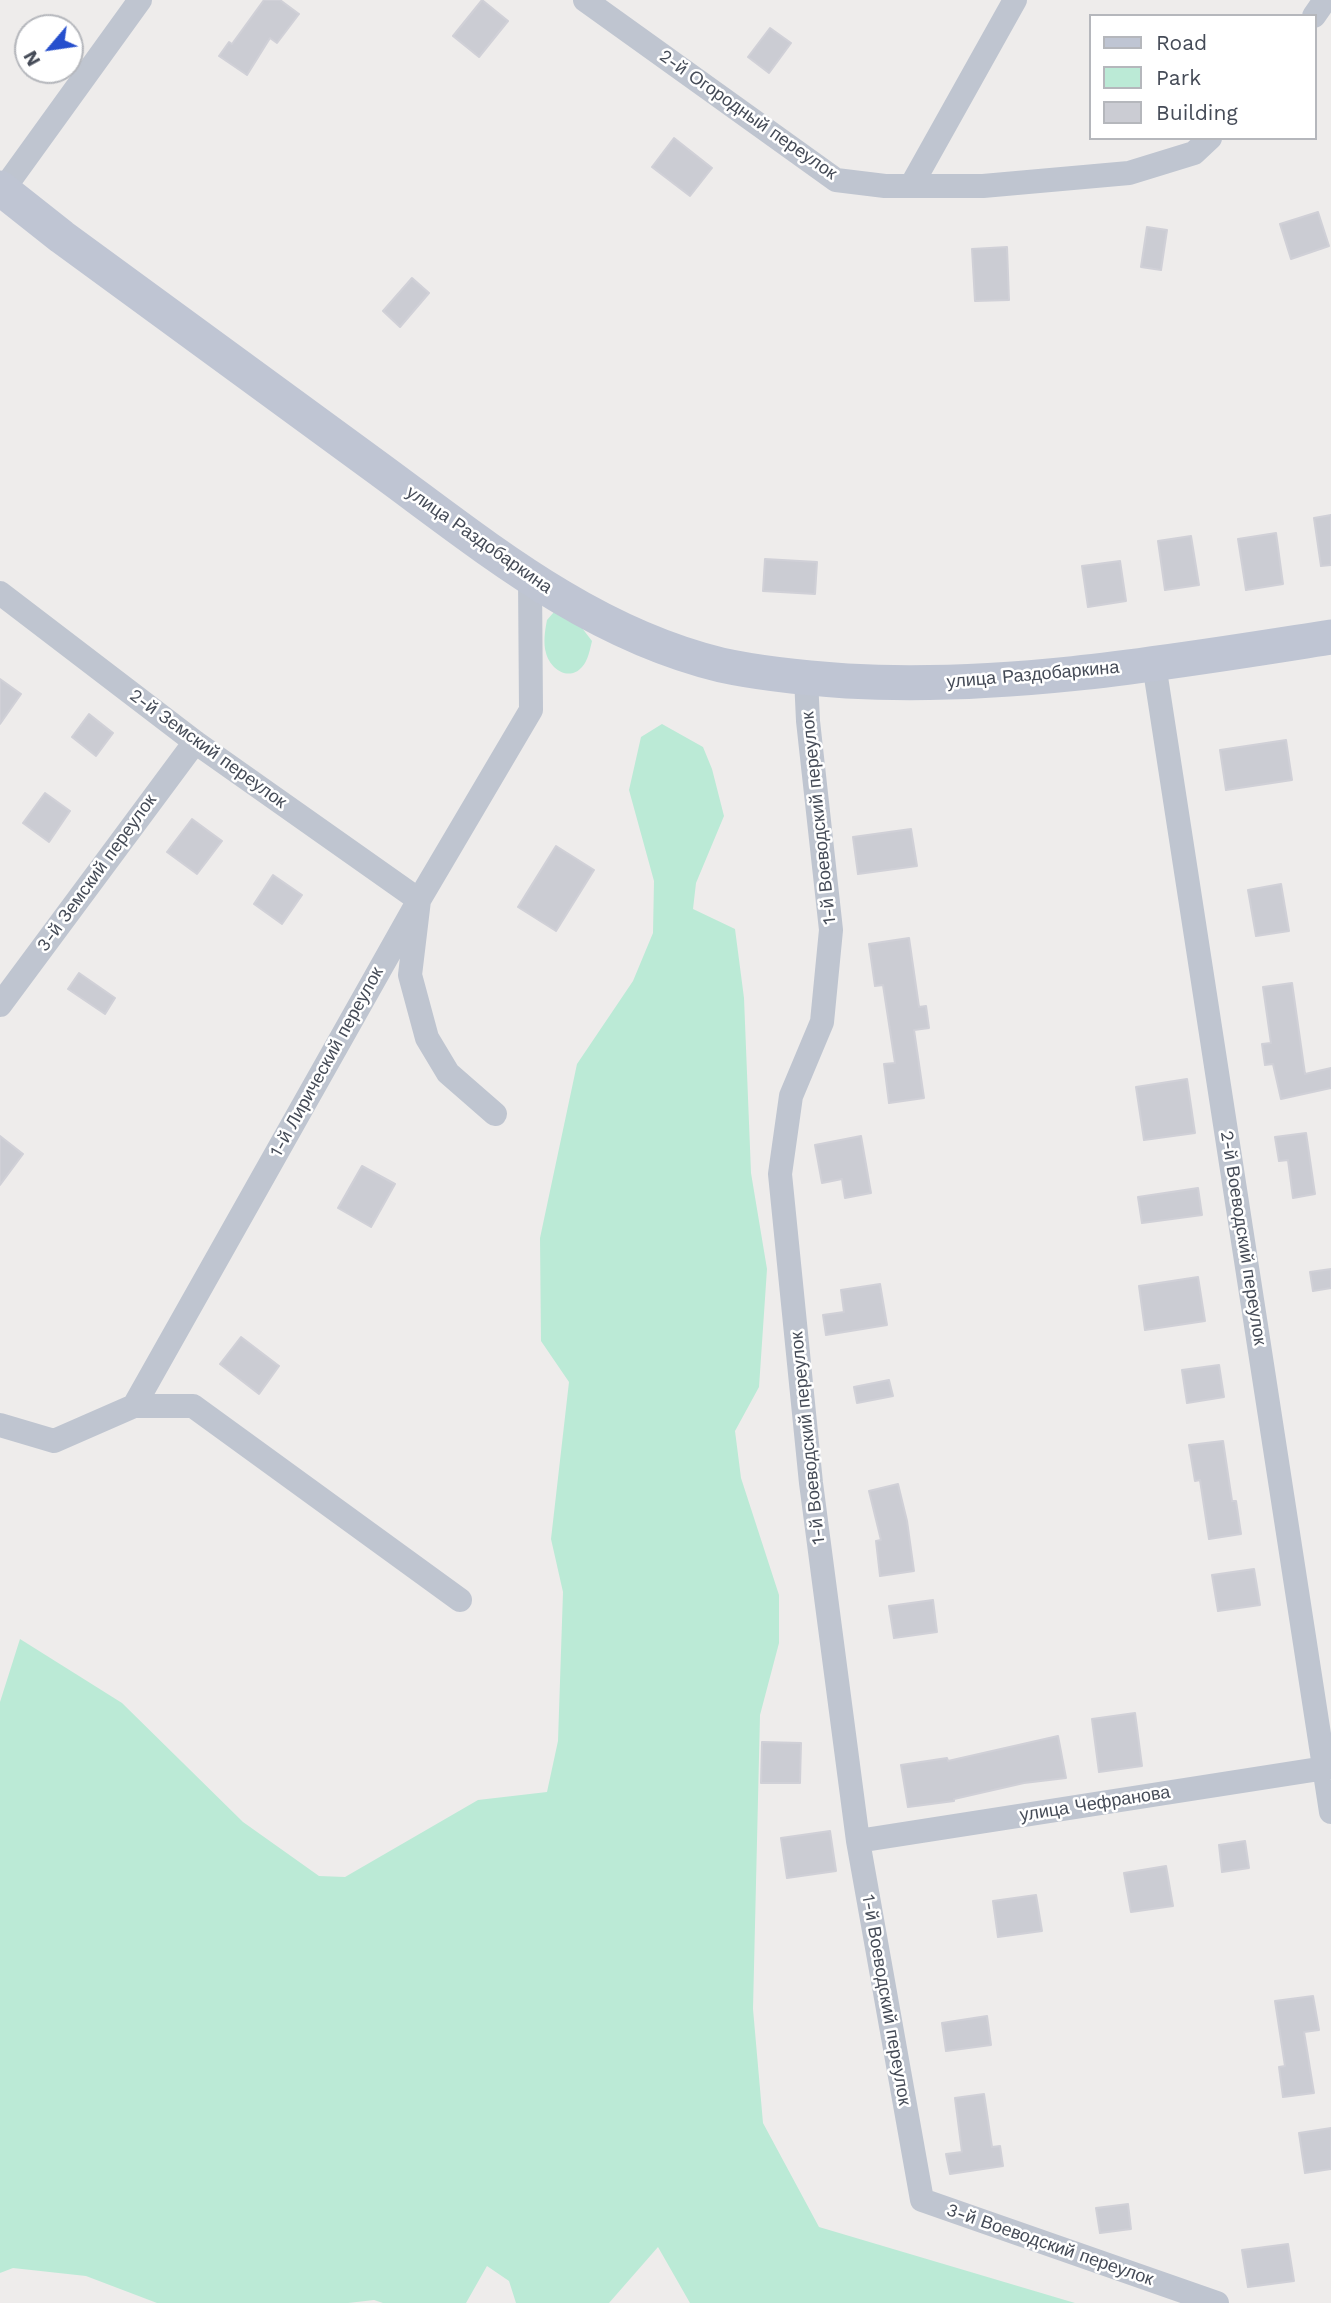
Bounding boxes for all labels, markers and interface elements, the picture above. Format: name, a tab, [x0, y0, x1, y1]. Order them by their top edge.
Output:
north arrow	[14, 14, 84, 84]
legend	[1090, 14, 1317, 140]
text: Road	[1156, 30, 1207, 55]
street label: 2-й Огородный переулок	[655, 45, 841, 185]
text: N	[18, 47, 45, 70]
text: Park	[1156, 65, 1201, 90]
text: Building	[1156, 100, 1238, 125]
street label: улица Раздобаркина	[402, 482, 556, 598]
street label: улица Раздобаркина	[946, 657, 1120, 693]
street label: 2-й Земский переулок	[125, 685, 291, 813]
street label: 1-й Воеводский переулок	[797, 711, 841, 925]
street label: 3-й Земский переулок	[33, 790, 161, 956]
street label: 1-й Лирический переулок	[266, 963, 388, 1161]
street label: 2-й Воеводский переулок	[1215, 1129, 1271, 1347]
street label: 1-й Воеводский переулок	[786, 1331, 830, 1545]
street label: улица Чефранова	[1018, 1781, 1172, 1827]
street label: 1-й Воеводский переулок	[857, 1893, 915, 2107]
street label: 3-й Воеводский переулок	[944, 2199, 1156, 2291]

